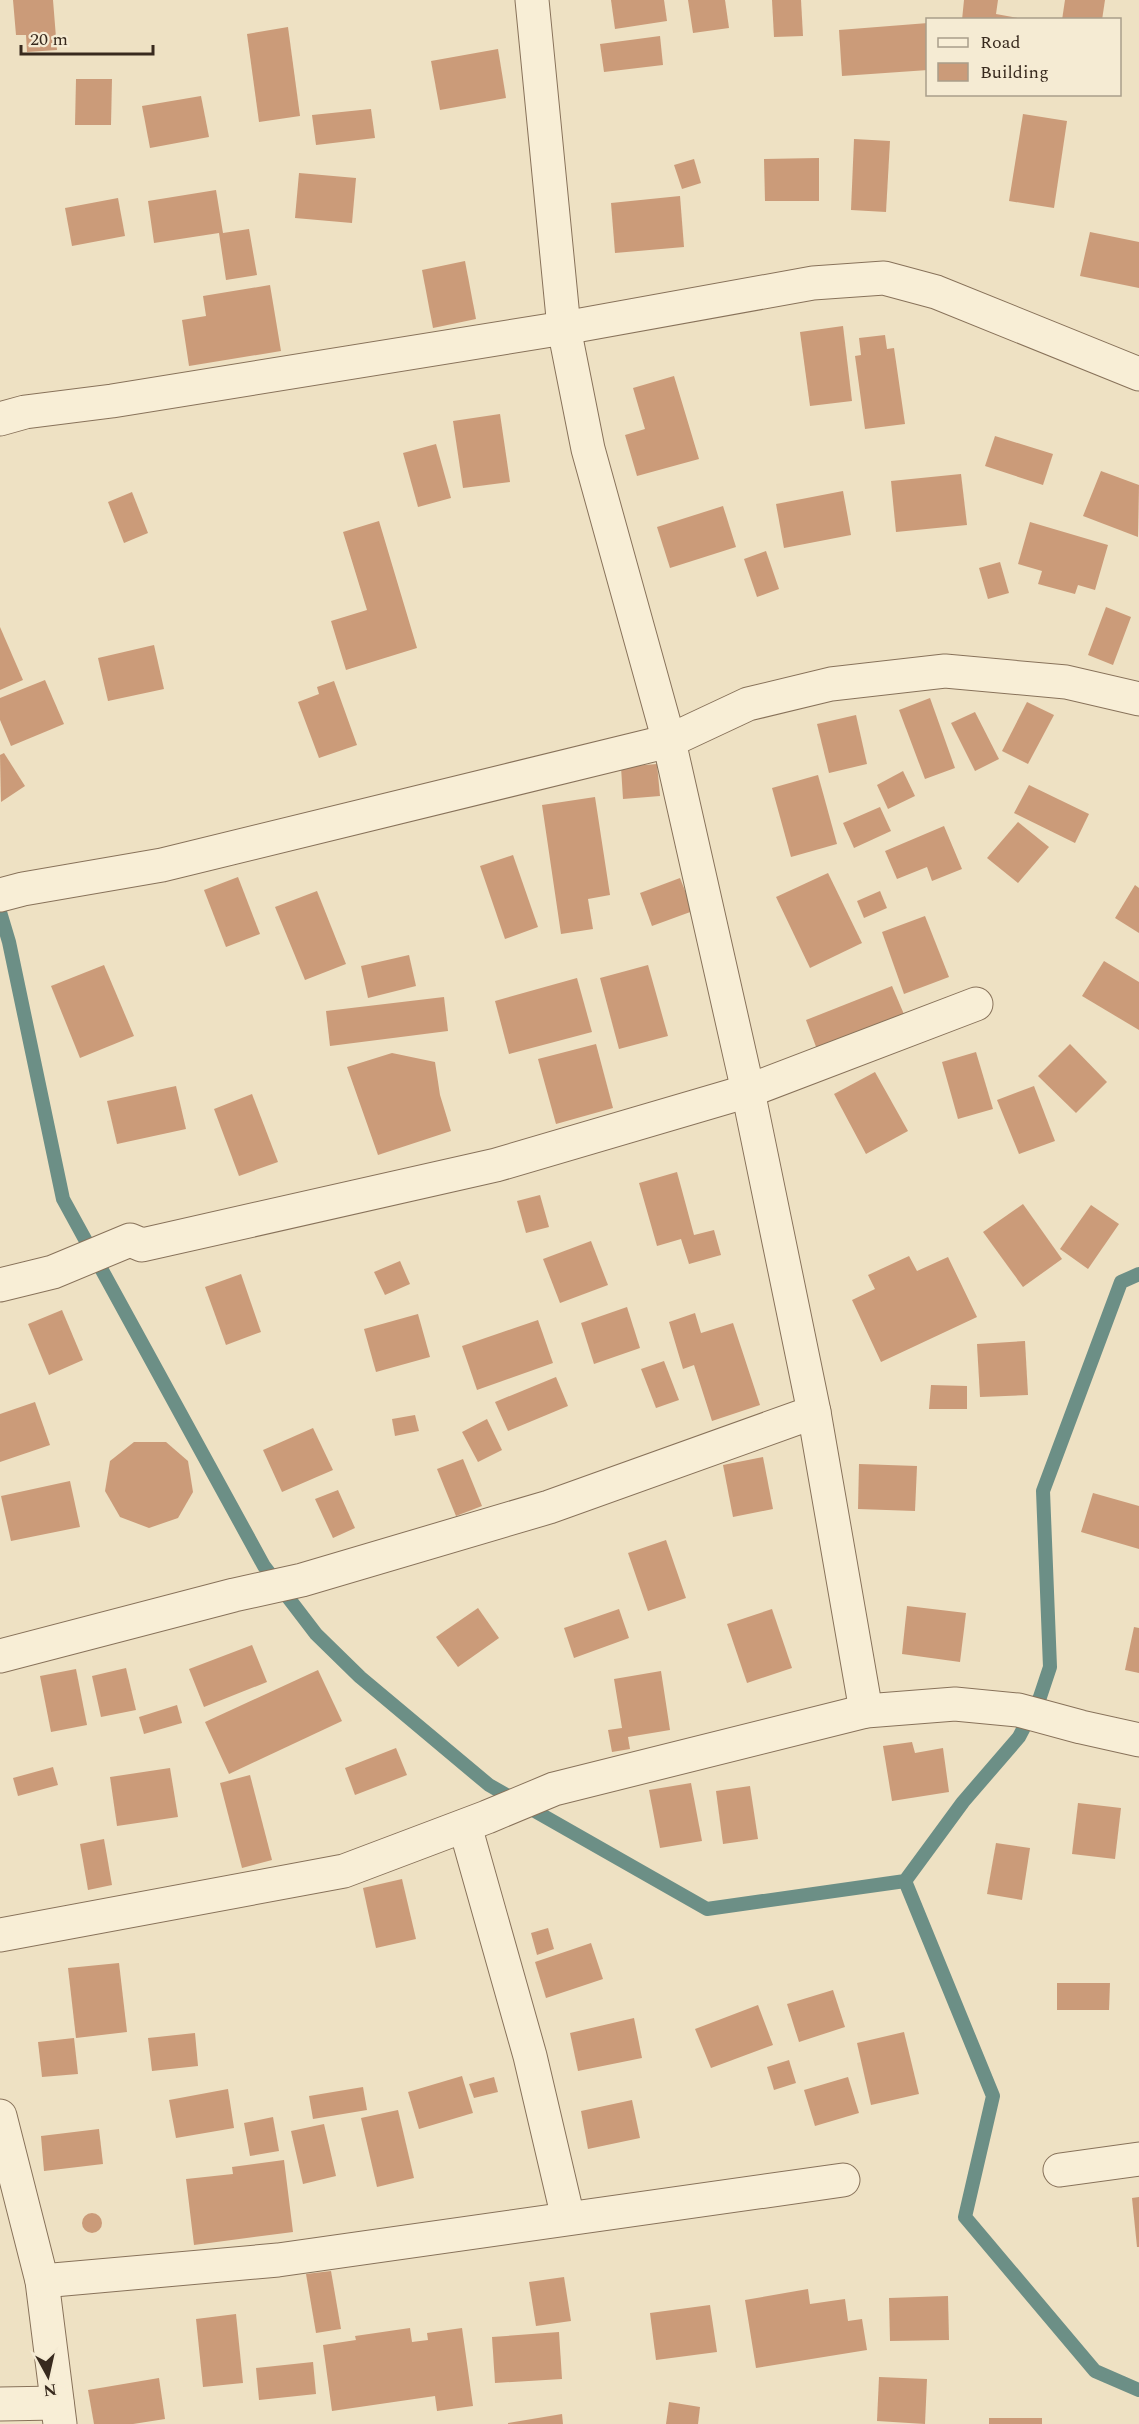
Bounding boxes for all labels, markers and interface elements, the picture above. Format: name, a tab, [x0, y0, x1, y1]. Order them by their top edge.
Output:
scale bar	[21, 18, 153, 56]
legend	[926, 18, 1121, 96]
text: 20 m	[30, 26, 68, 53]
text: Road	[980, 29, 1021, 56]
text: Building	[980, 59, 1049, 86]
north arrow	[18, 2346, 78, 2406]
text: N	[42, 2377, 58, 2403]

